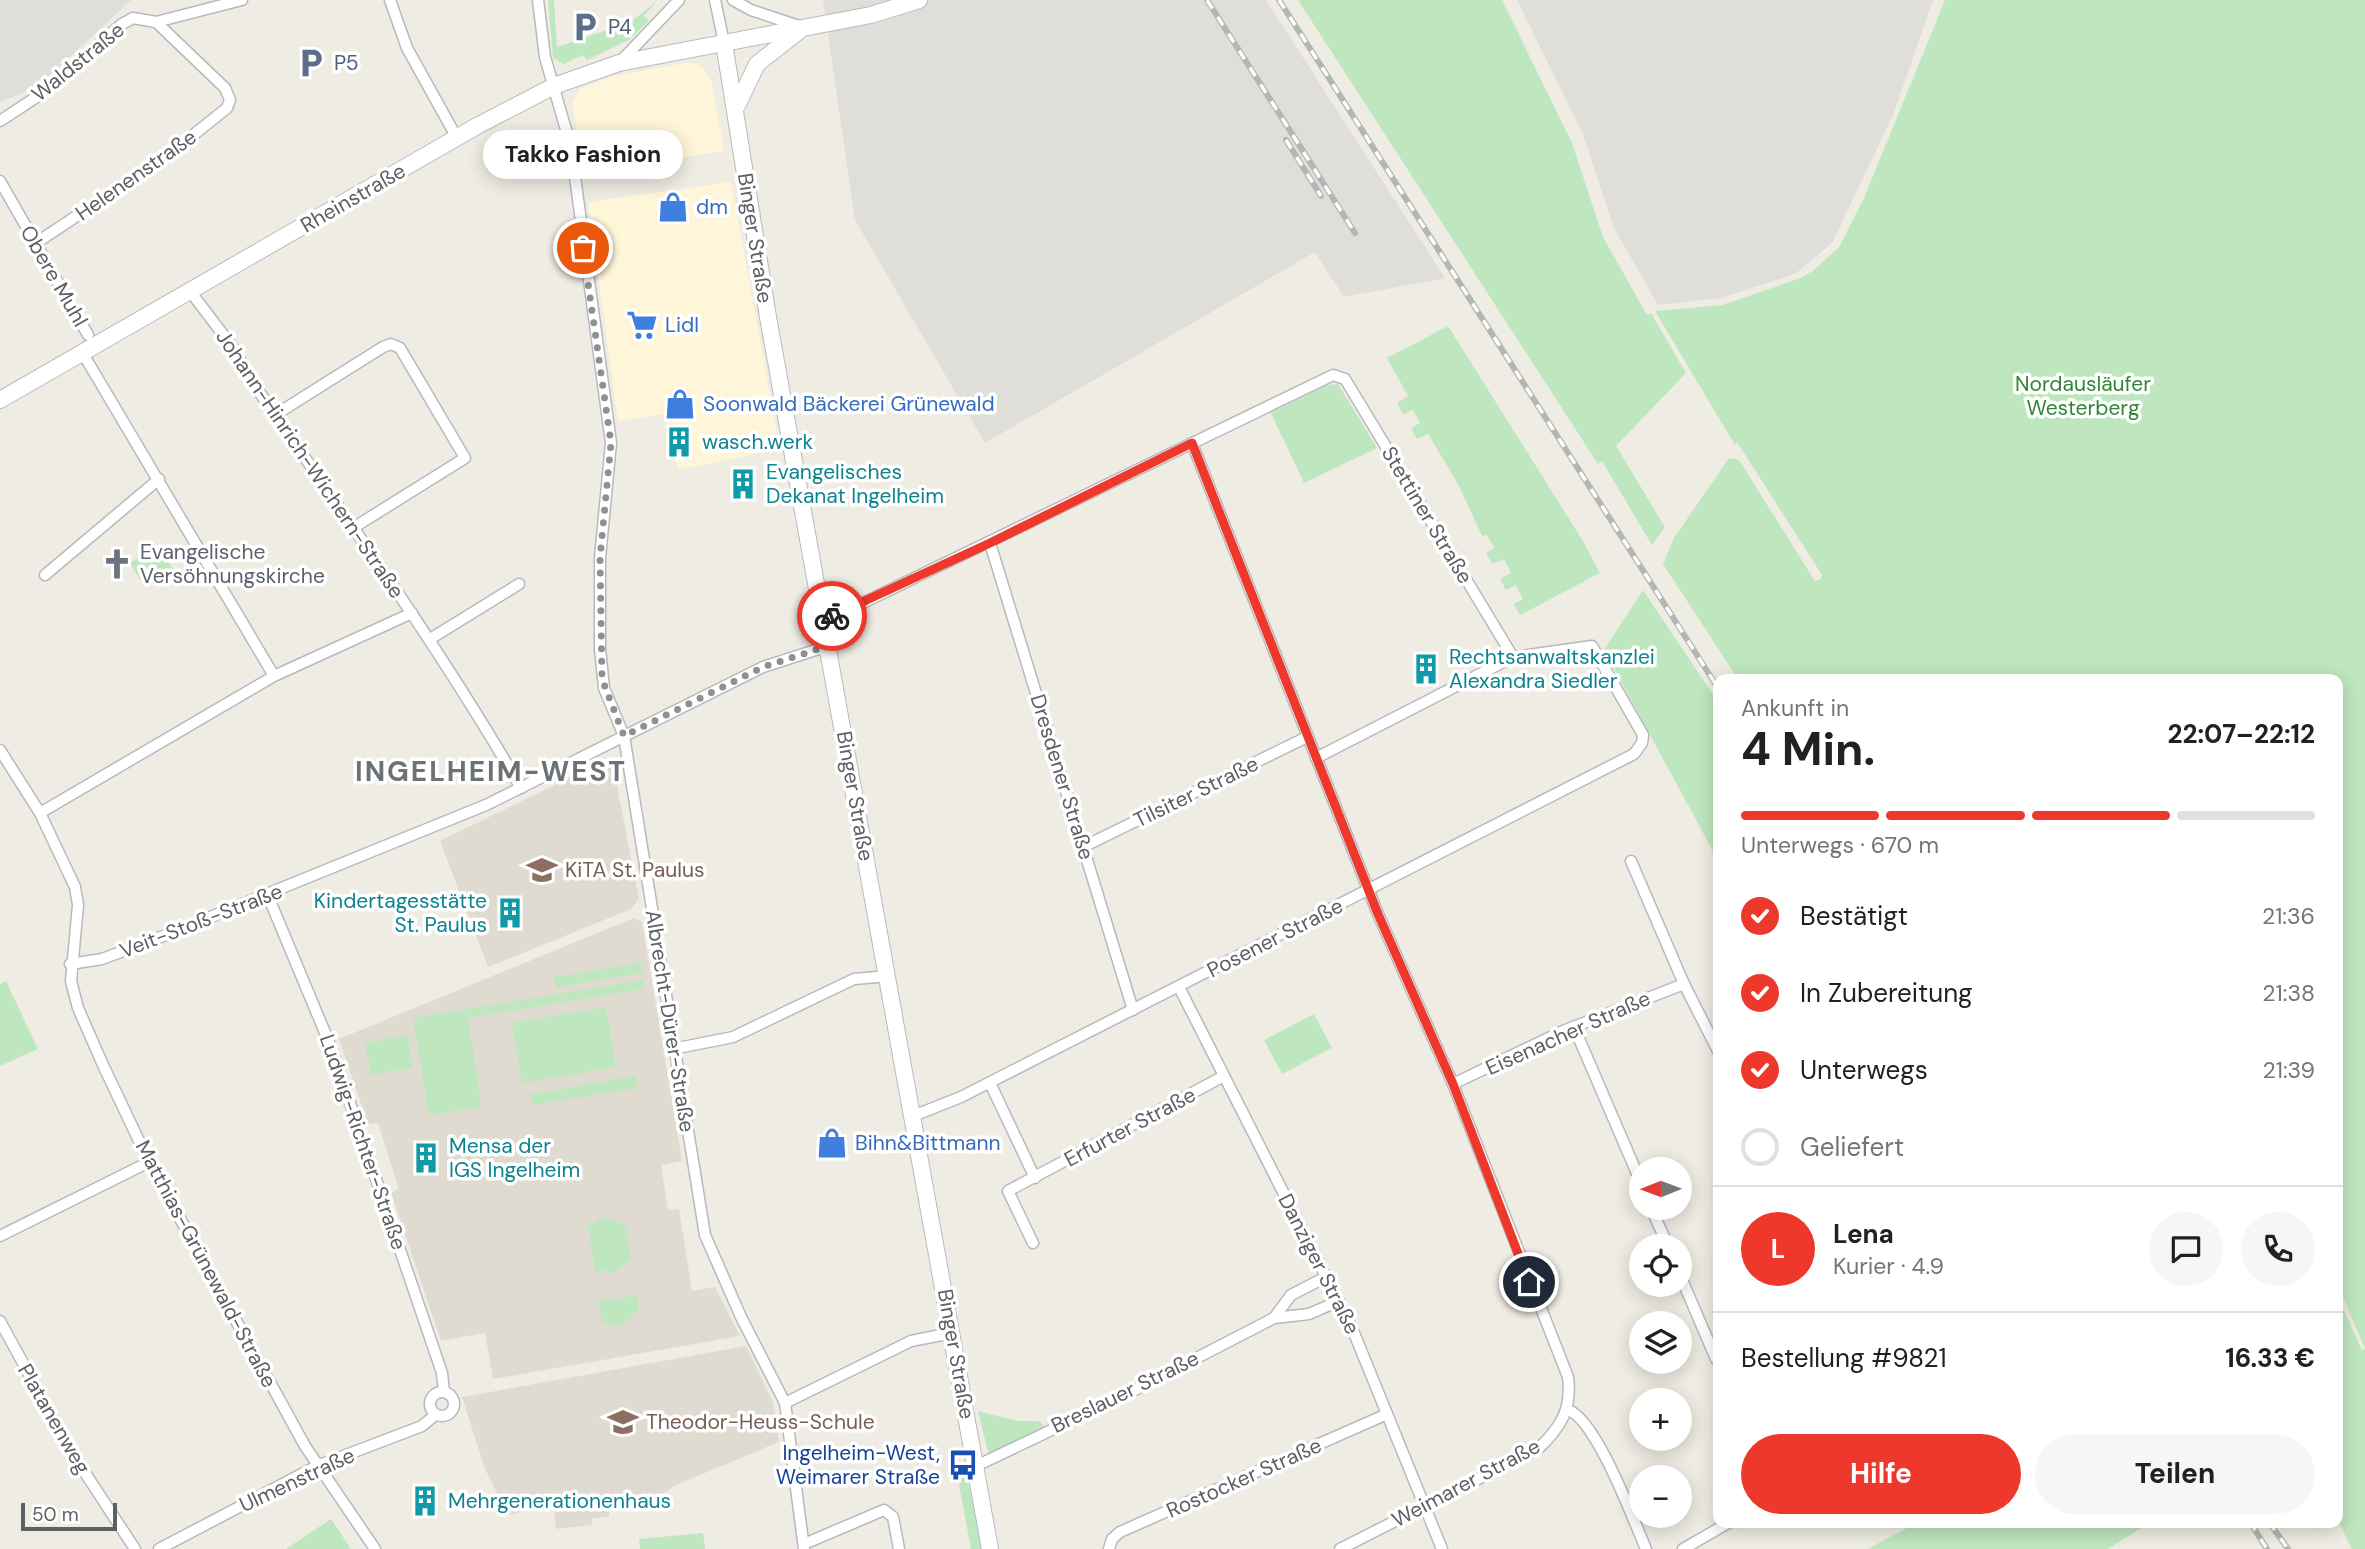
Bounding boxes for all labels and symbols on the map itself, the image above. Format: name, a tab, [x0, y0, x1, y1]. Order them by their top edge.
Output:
parking icon: P4	[568, 10, 602, 44]
place label: P4	[608, 13, 632, 41]
street label: Waldstraße	[26, 16, 130, 108]
parking icon: P5	[294, 46, 328, 80]
place label: P5	[334, 49, 359, 77]
street label: Helenenstraße	[70, 123, 202, 227]
callout: Takko Fashion	[483, 129, 683, 178]
street label: Rheinstraße	[296, 157, 411, 239]
street label: Binger Straße	[731, 171, 779, 305]
shop icon: dm	[656, 190, 690, 224]
place label: dm	[696, 193, 728, 221]
pin	[553, 218, 613, 278]
street label: Obere Muhl	[14, 220, 94, 332]
supermarket icon: Lidl	[625, 308, 659, 342]
place label: Lidl	[665, 311, 699, 339]
street label: Johann-Hinrich-Wichern-Straße	[209, 324, 411, 604]
park label: Nordausläufer Westerberg	[2015, 370, 2151, 422]
shop icon: Soonwald Bäckerei Grünewald	[663, 387, 697, 421]
place label: Soonwald Bäckerei Grünewald	[703, 390, 995, 418]
building icon: wasch.werk	[662, 425, 696, 459]
place label: wasch.werk	[702, 428, 813, 456]
street label: Stettiner Straße	[1375, 441, 1479, 589]
place label: Evangelisches Dekanat Ingelheim	[766, 458, 944, 510]
building icon: Evangelisches Dekanat Ingelheim	[726, 467, 760, 501]
place label: Evangelische Versöhnungskirche	[140, 538, 325, 590]
church icon: Evangelische Versöhnungskirche	[100, 547, 134, 581]
courier	[797, 581, 867, 651]
place label: Rechtsanwaltskanzlei Alexandra Siedler	[1449, 643, 1655, 695]
building icon: Rechtsanwaltskanzlei Alexandra Siedler	[1409, 652, 1443, 686]
street label: Dresdener Straße	[1023, 691, 1101, 863]
street label: Binger Straße	[830, 729, 880, 863]
street label: Tilsiter Straße	[1129, 750, 1263, 834]
district label: INGELHEIM-WEST	[355, 753, 627, 790]
school or university icon: KiTA St. Paulus	[525, 853, 559, 887]
place label: KiTA St. Paulus	[565, 856, 705, 884]
street label: Veit-Stoß-Straße	[116, 877, 286, 965]
place label: Kindertagesstätte St. Paulus	[314, 887, 487, 939]
street label: Posener Straße	[1202, 892, 1348, 984]
building icon: Kindertagesstätte St. Paulus	[493, 896, 527, 930]
street label: Albrecht-Dürer-Straße	[639, 908, 701, 1134]
street label: Eisenacher Straße	[1481, 984, 1655, 1082]
street label: Ludwig-Richter-Straße	[313, 1031, 413, 1254]
street label: Erfurter Straße	[1059, 1081, 1201, 1173]
shop icon: Bihn&Bittmann	[815, 1126, 849, 1160]
place label: Bihn&Bittmann	[855, 1129, 1001, 1157]
place label: Mensa der IGS Ingelheim	[449, 1132, 580, 1184]
street label: Matthias-Grünewald-Straße	[129, 1135, 283, 1393]
building icon: Mensa der IGS Ingelheim	[409, 1141, 443, 1175]
north arrow	[1629, 1157, 1692, 1220]
street label: Danziger Straße	[1272, 1189, 1367, 1339]
pin	[1499, 1252, 1559, 1312]
street label: Binger Straße	[931, 1287, 981, 1421]
street label: Breslauer Straße	[1046, 1344, 1204, 1440]
street label: Platanenweg	[11, 1359, 97, 1479]
school or university icon: Theodor-Heuss-Schule	[606, 1405, 640, 1439]
place label: Theodor-Heuss-Schule	[646, 1408, 875, 1436]
street label: Rostocker Straße	[1162, 1431, 1326, 1525]
street label: Weimarer Straße	[1387, 1432, 1545, 1534]
place label: Ingelheim-West, Weimarer Straße	[776, 1439, 940, 1491]
street label: Ulmenstraße	[235, 1441, 359, 1519]
bus stop icon: Ingelheim-West, Weimarer Straße	[946, 1448, 980, 1482]
building icon: Mehrgenerationenhaus	[408, 1484, 442, 1518]
place label: Mehrgenerationenhaus	[448, 1487, 671, 1515]
scale bar	[21, 1500, 117, 1532]

